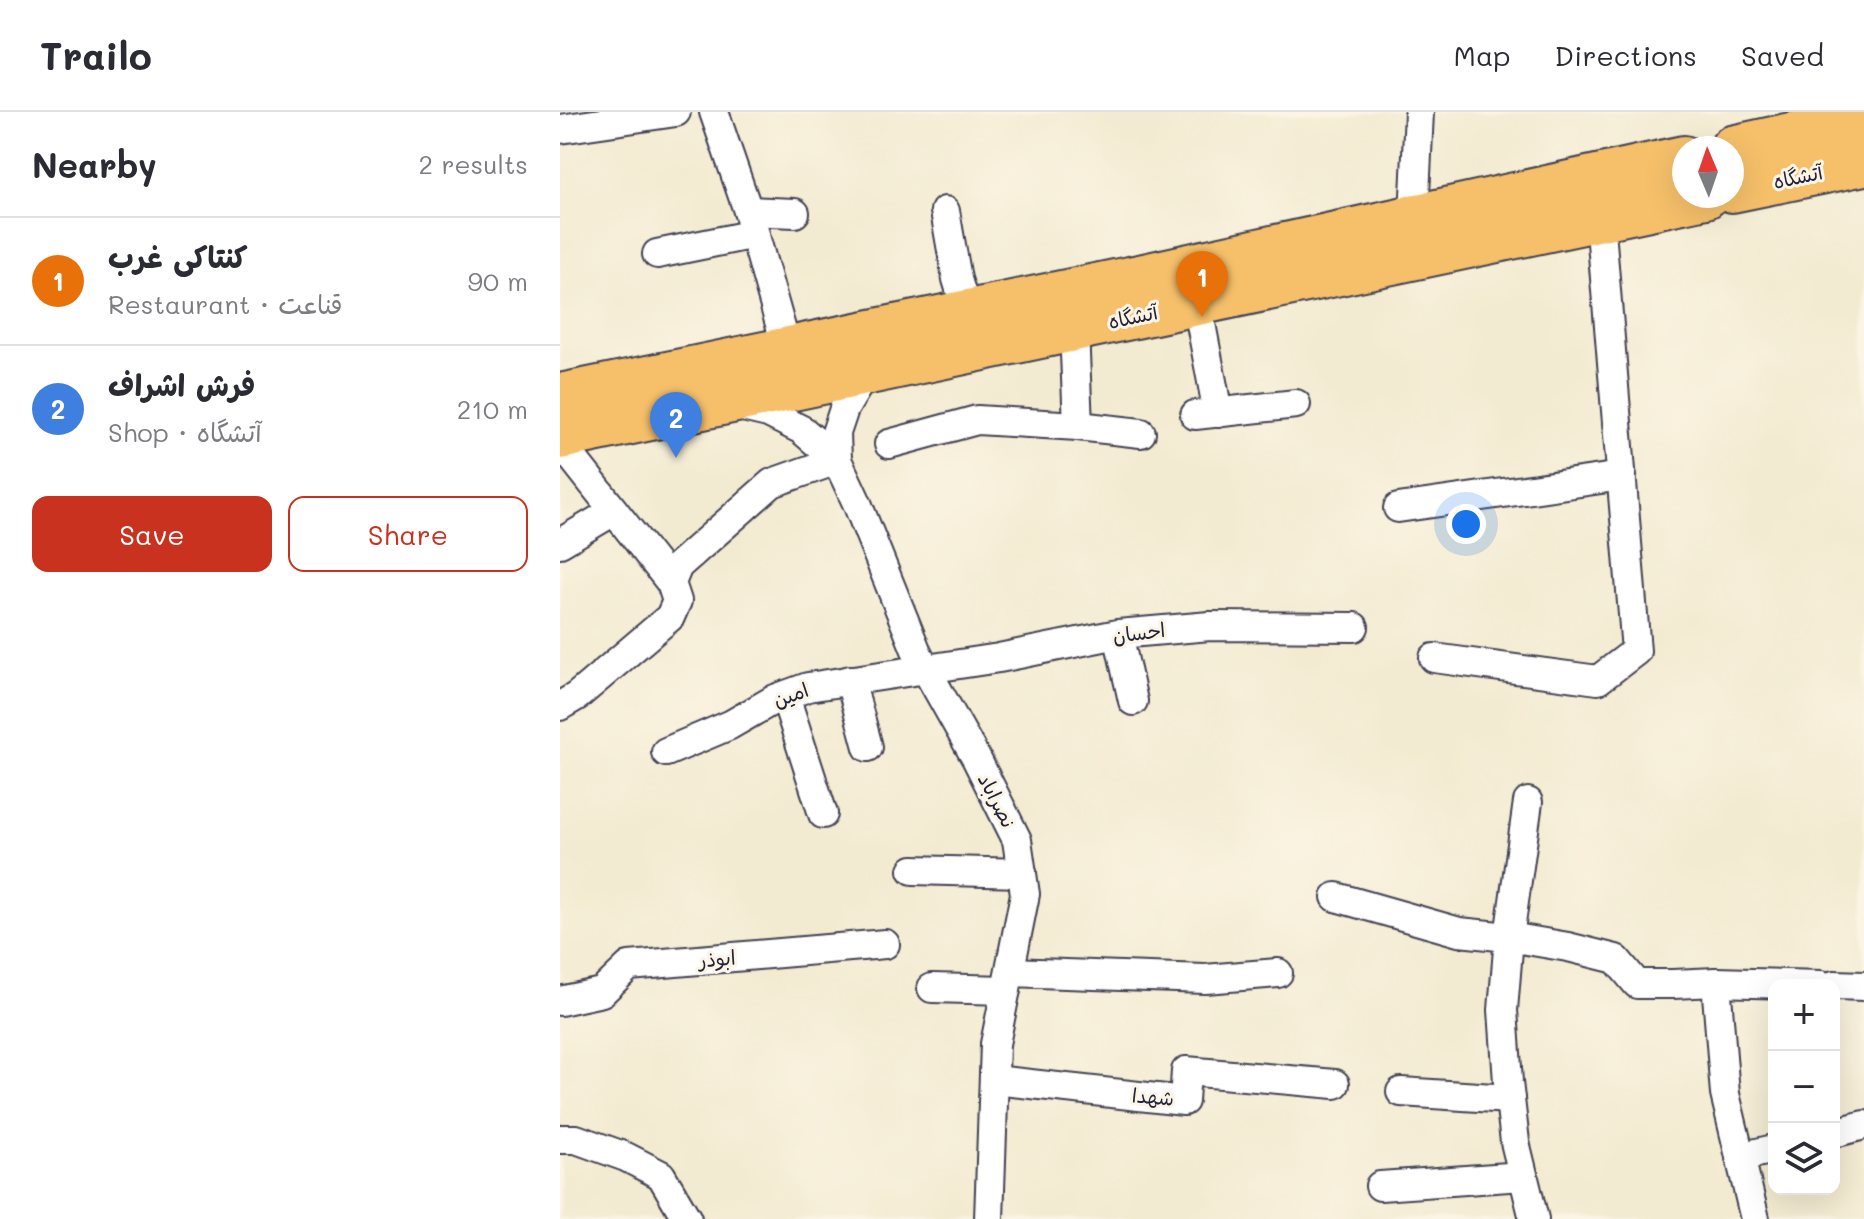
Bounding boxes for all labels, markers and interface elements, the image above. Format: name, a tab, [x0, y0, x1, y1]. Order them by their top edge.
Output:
text: Trailo	[40, 30, 152, 80]
text: Map	[1454, 37, 1511, 73]
text: Directions	[1555, 37, 1697, 73]
text: Saved	[1741, 37, 1824, 73]
north arrow	[1672, 136, 1744, 208]
text: Nearby	[32, 142, 157, 187]
text: 2 results	[419, 147, 528, 181]
street label: آتشگاه	[1771, 158, 1826, 194]
text: کنتاکی غرب	[108, 236, 247, 276]
pin: 1	[1176, 251, 1228, 317]
text: 1	[52, 264, 64, 298]
text: 90 m	[468, 264, 528, 298]
text: Restaurant · قناعت	[108, 287, 343, 321]
street label: آتشگاه	[1106, 298, 1161, 334]
text: فرش اشراف	[108, 364, 255, 404]
text: 2	[51, 392, 65, 426]
text: 210 m	[457, 392, 528, 426]
pin: 2	[650, 392, 702, 458]
text: Shop · آتشگاه	[108, 415, 262, 449]
button: Save	[32, 496, 272, 572]
button: Share	[288, 496, 528, 572]
your location	[1446, 504, 1486, 544]
street label: احسان	[1111, 616, 1167, 648]
street label: امین	[769, 676, 812, 712]
street label: نصراباد	[973, 768, 1023, 833]
street label: ابوذر	[695, 943, 737, 973]
map controls	[1768, 979, 1840, 1195]
button: +	[1768, 979, 1840, 1051]
button: −	[1768, 1051, 1840, 1123]
street label: شهدا	[1131, 1081, 1175, 1111]
button: layers	[1768, 1123, 1840, 1195]

